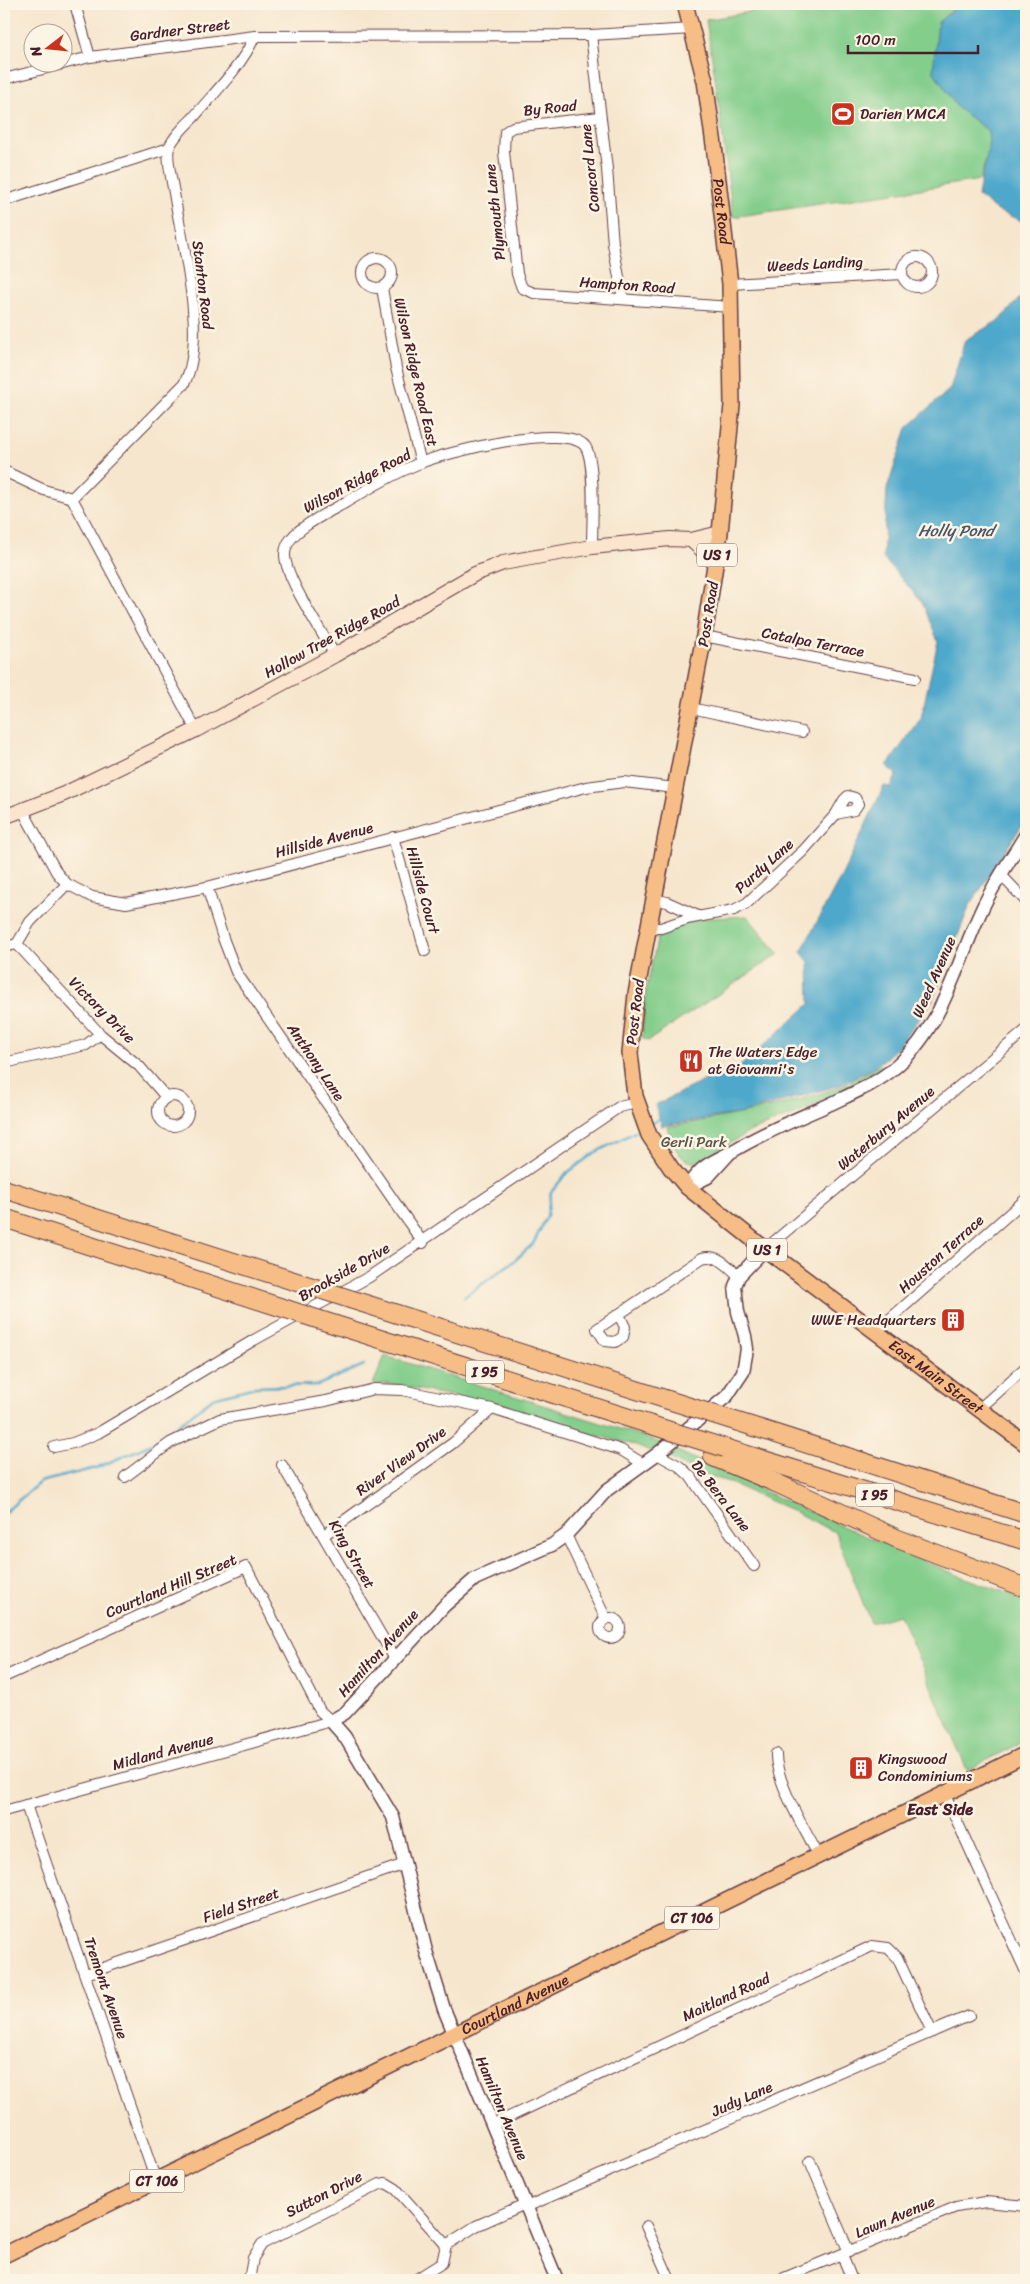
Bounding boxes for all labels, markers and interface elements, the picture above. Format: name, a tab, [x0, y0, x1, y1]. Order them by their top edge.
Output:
street label: Gardner Street	[129, 11, 232, 49]
north arrow	[22, 22, 72, 72]
scale bar	[848, 22, 978, 54]
text: 100 m	[855, 27, 896, 53]
text: N	[23, 43, 50, 61]
street label: By Road	[522, 92, 579, 124]
sports icon: Darien YMCA	[830, 101, 856, 127]
place label: Darien YMCA	[860, 101, 946, 127]
street label: Concord Lane	[572, 122, 608, 213]
street label: Plymouth Lane	[477, 162, 513, 262]
street label: Post Road	[705, 177, 738, 247]
street label: Stanton Road	[185, 239, 221, 332]
street label: Weeds Landing	[766, 249, 864, 279]
street label: Hampton Road	[579, 269, 676, 301]
street label: Wilson Ridge Road East	[386, 295, 446, 450]
street label: Wilson Ridge Road	[298, 441, 417, 520]
water label: Holly Pond	[918, 516, 998, 545]
road number: US 1	[697, 544, 737, 566]
street label: Post Road	[690, 578, 726, 649]
street label: Hollow Tree Ridge Road	[259, 588, 406, 685]
street label: Catalpa Terrace	[760, 619, 866, 665]
street label: Hillside Avenue	[272, 814, 376, 866]
street label: Purdy Lane	[728, 832, 800, 900]
street label: Hillside Court	[399, 843, 447, 938]
street label: Weed Avenue	[904, 932, 964, 1022]
street label: Victory Drive	[62, 970, 142, 1050]
street label: Post Road	[618, 976, 652, 1046]
street label: Anthony Lane	[280, 1017, 352, 1106]
place label: The Waters Edge at Giovanni's	[708, 1039, 818, 1082]
restaurant icon: The Waters Edge at Giovanni's	[678, 1048, 704, 1074]
street label: Waterbury Avenue	[831, 1079, 941, 1177]
park label: Gerli Park	[661, 1129, 728, 1155]
street label: Houston Terrace	[892, 1208, 990, 1300]
street label: Brookside Drive	[293, 1235, 395, 1309]
road number: US 1	[747, 1238, 787, 1262]
place label: WWE Headquarters	[811, 1307, 937, 1333]
building icon: WWE Headquarters	[940, 1307, 966, 1333]
street label: East Main Street	[883, 1333, 990, 1422]
road number: I 95	[466, 1360, 504, 1384]
street label: River View Drive	[350, 1419, 452, 1503]
street label: De Bera Lane	[684, 1454, 758, 1538]
road number: I 95	[856, 1484, 894, 1506]
street label: King Street	[322, 1514, 383, 1594]
street label: Courtland Hill Street	[101, 1546, 241, 1625]
street label: Hamilton Avenue	[331, 1603, 425, 1703]
street label: Midland Avenue	[109, 1726, 217, 1778]
place label: Kingswood Condominiums	[878, 1746, 973, 1789]
building icon: Kingswood Condominiums	[848, 1755, 874, 1781]
district label: East Side	[907, 1795, 973, 1824]
street label: Field Street	[199, 1880, 283, 1930]
road number: CT 106	[664, 1906, 720, 1930]
street label: Tremont Avenue	[76, 1933, 136, 2043]
street label: Maitland Road	[678, 1965, 775, 2029]
street label: Courtland Avenue	[456, 1967, 573, 2042]
street label: Hamilton Avenue	[468, 2052, 536, 2164]
street label: Judy Lane	[706, 2074, 777, 2124]
street label: Sutton Drive	[281, 2163, 367, 2225]
road number: CT 106	[130, 2170, 184, 2192]
street label: Lawn Avenue	[851, 2188, 940, 2246]

